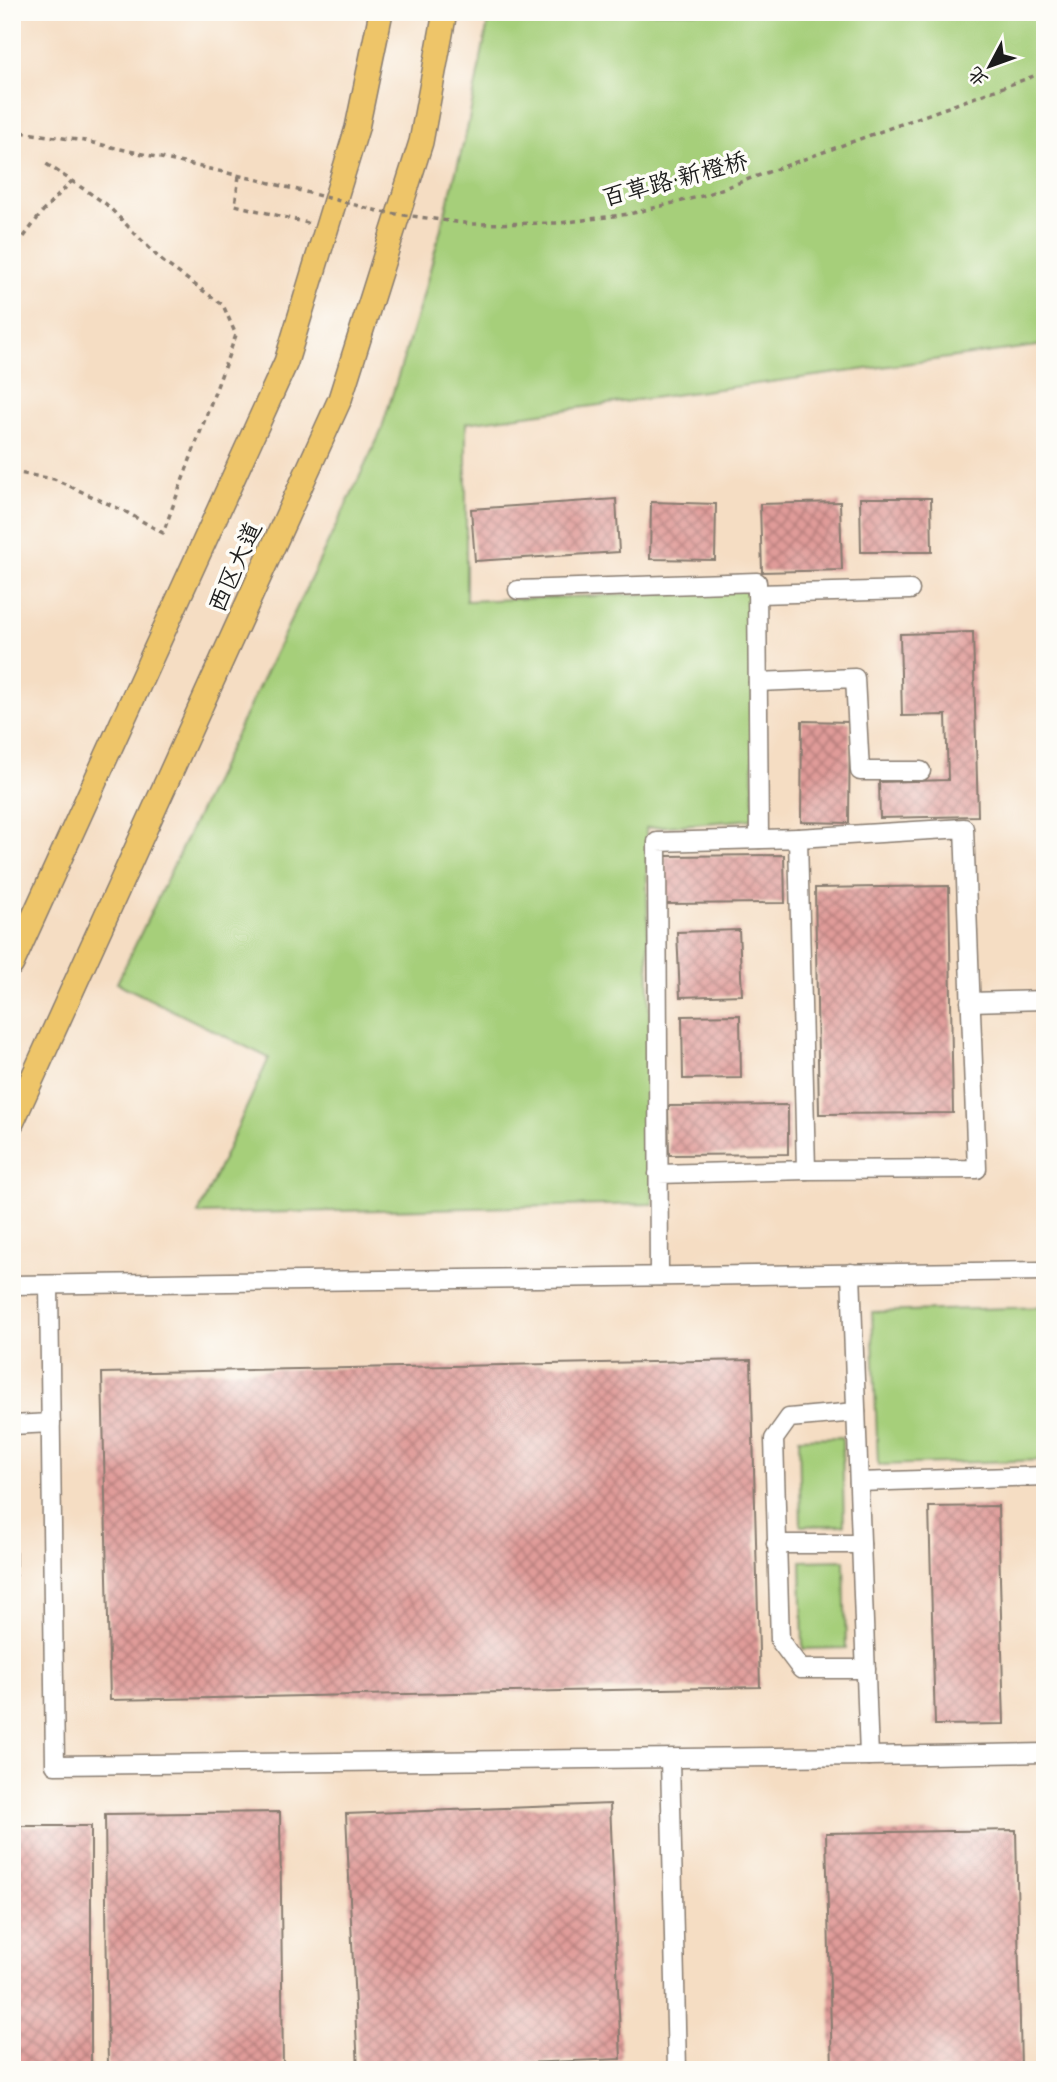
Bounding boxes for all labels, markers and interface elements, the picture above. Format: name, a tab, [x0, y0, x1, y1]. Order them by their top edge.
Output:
north arrow	[956, 32, 1026, 102]
text: 北	[963, 59, 996, 91]
street label: 百草路·新橙桥	[599, 146, 752, 218]
street label: 西区大道	[203, 517, 273, 619]

